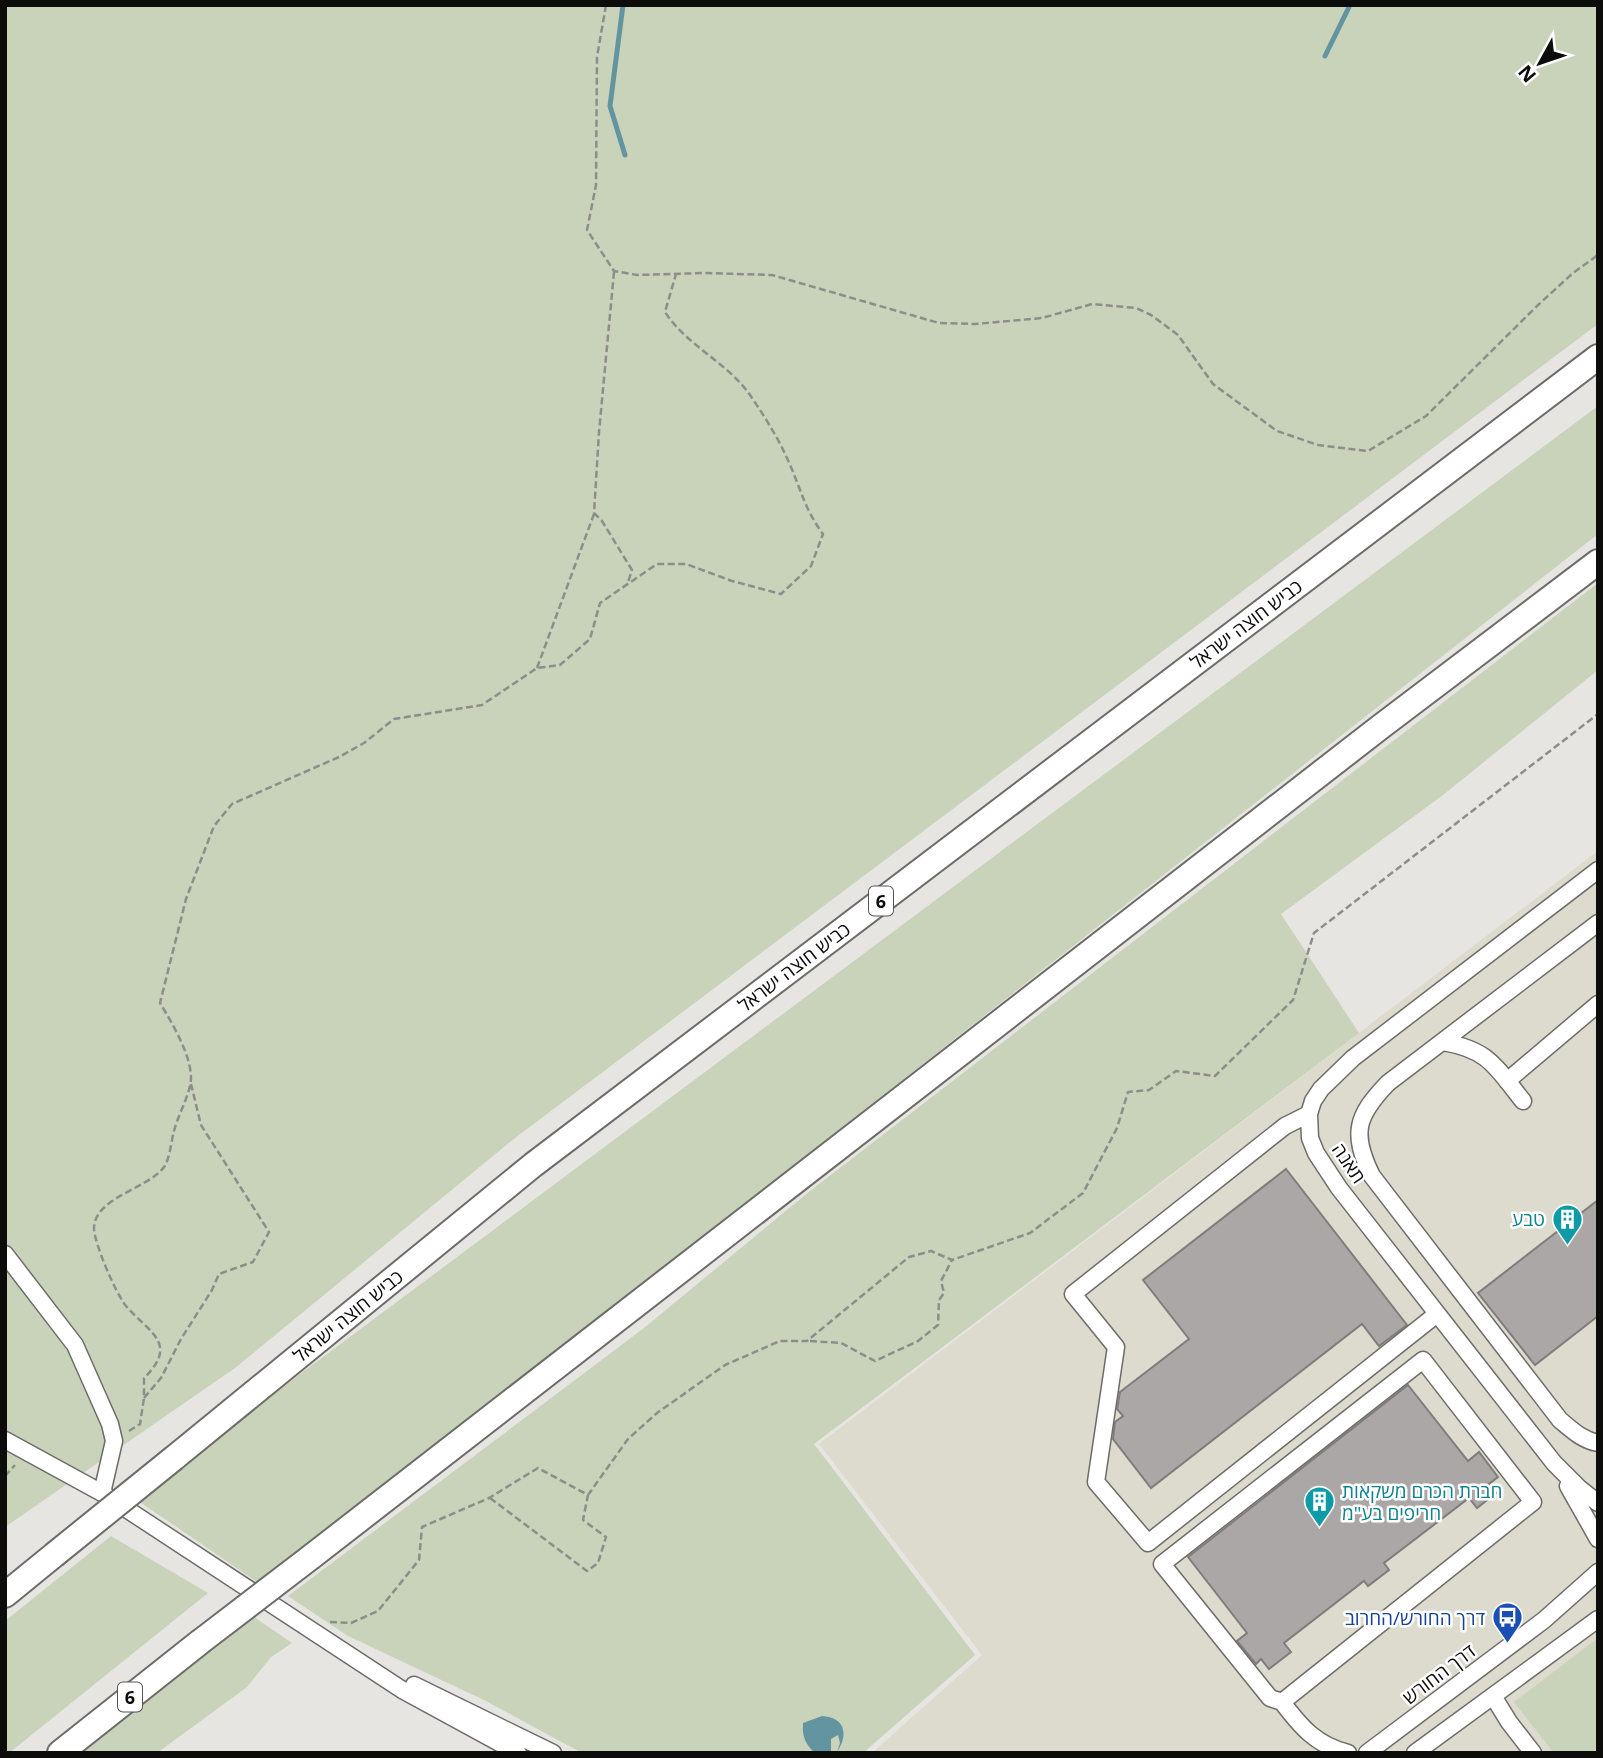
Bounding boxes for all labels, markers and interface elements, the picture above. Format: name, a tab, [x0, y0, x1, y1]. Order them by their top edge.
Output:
north arrow	[1505, 28, 1575, 98]
text: N	[1512, 60, 1542, 88]
street label: כביש חוצה ישראל	[1185, 573, 1307, 675]
road number: 6	[869, 887, 893, 916]
street label: כביש חוצה ישראל	[733, 916, 855, 1018]
street label: תאנה	[1326, 1138, 1372, 1188]
building icon: טבע	[1551, 1202, 1585, 1246]
place label: טבע	[1512, 1206, 1545, 1232]
street label: כביש חוצה ישראל	[288, 1264, 408, 1368]
place label: חברת הכרם משקאות חריפים בע"מ	[1342, 1478, 1502, 1526]
building icon: חברת הכרם משקאות חריפים בע"מ	[1302, 1485, 1336, 1529]
bus stop icon: דרך החורש/החרוב	[1491, 1601, 1525, 1645]
place label: דרך החורש/החרוב	[1345, 1605, 1485, 1631]
street label: דרך החורש	[1397, 1638, 1481, 1710]
road number: 6	[118, 1682, 142, 1712]

